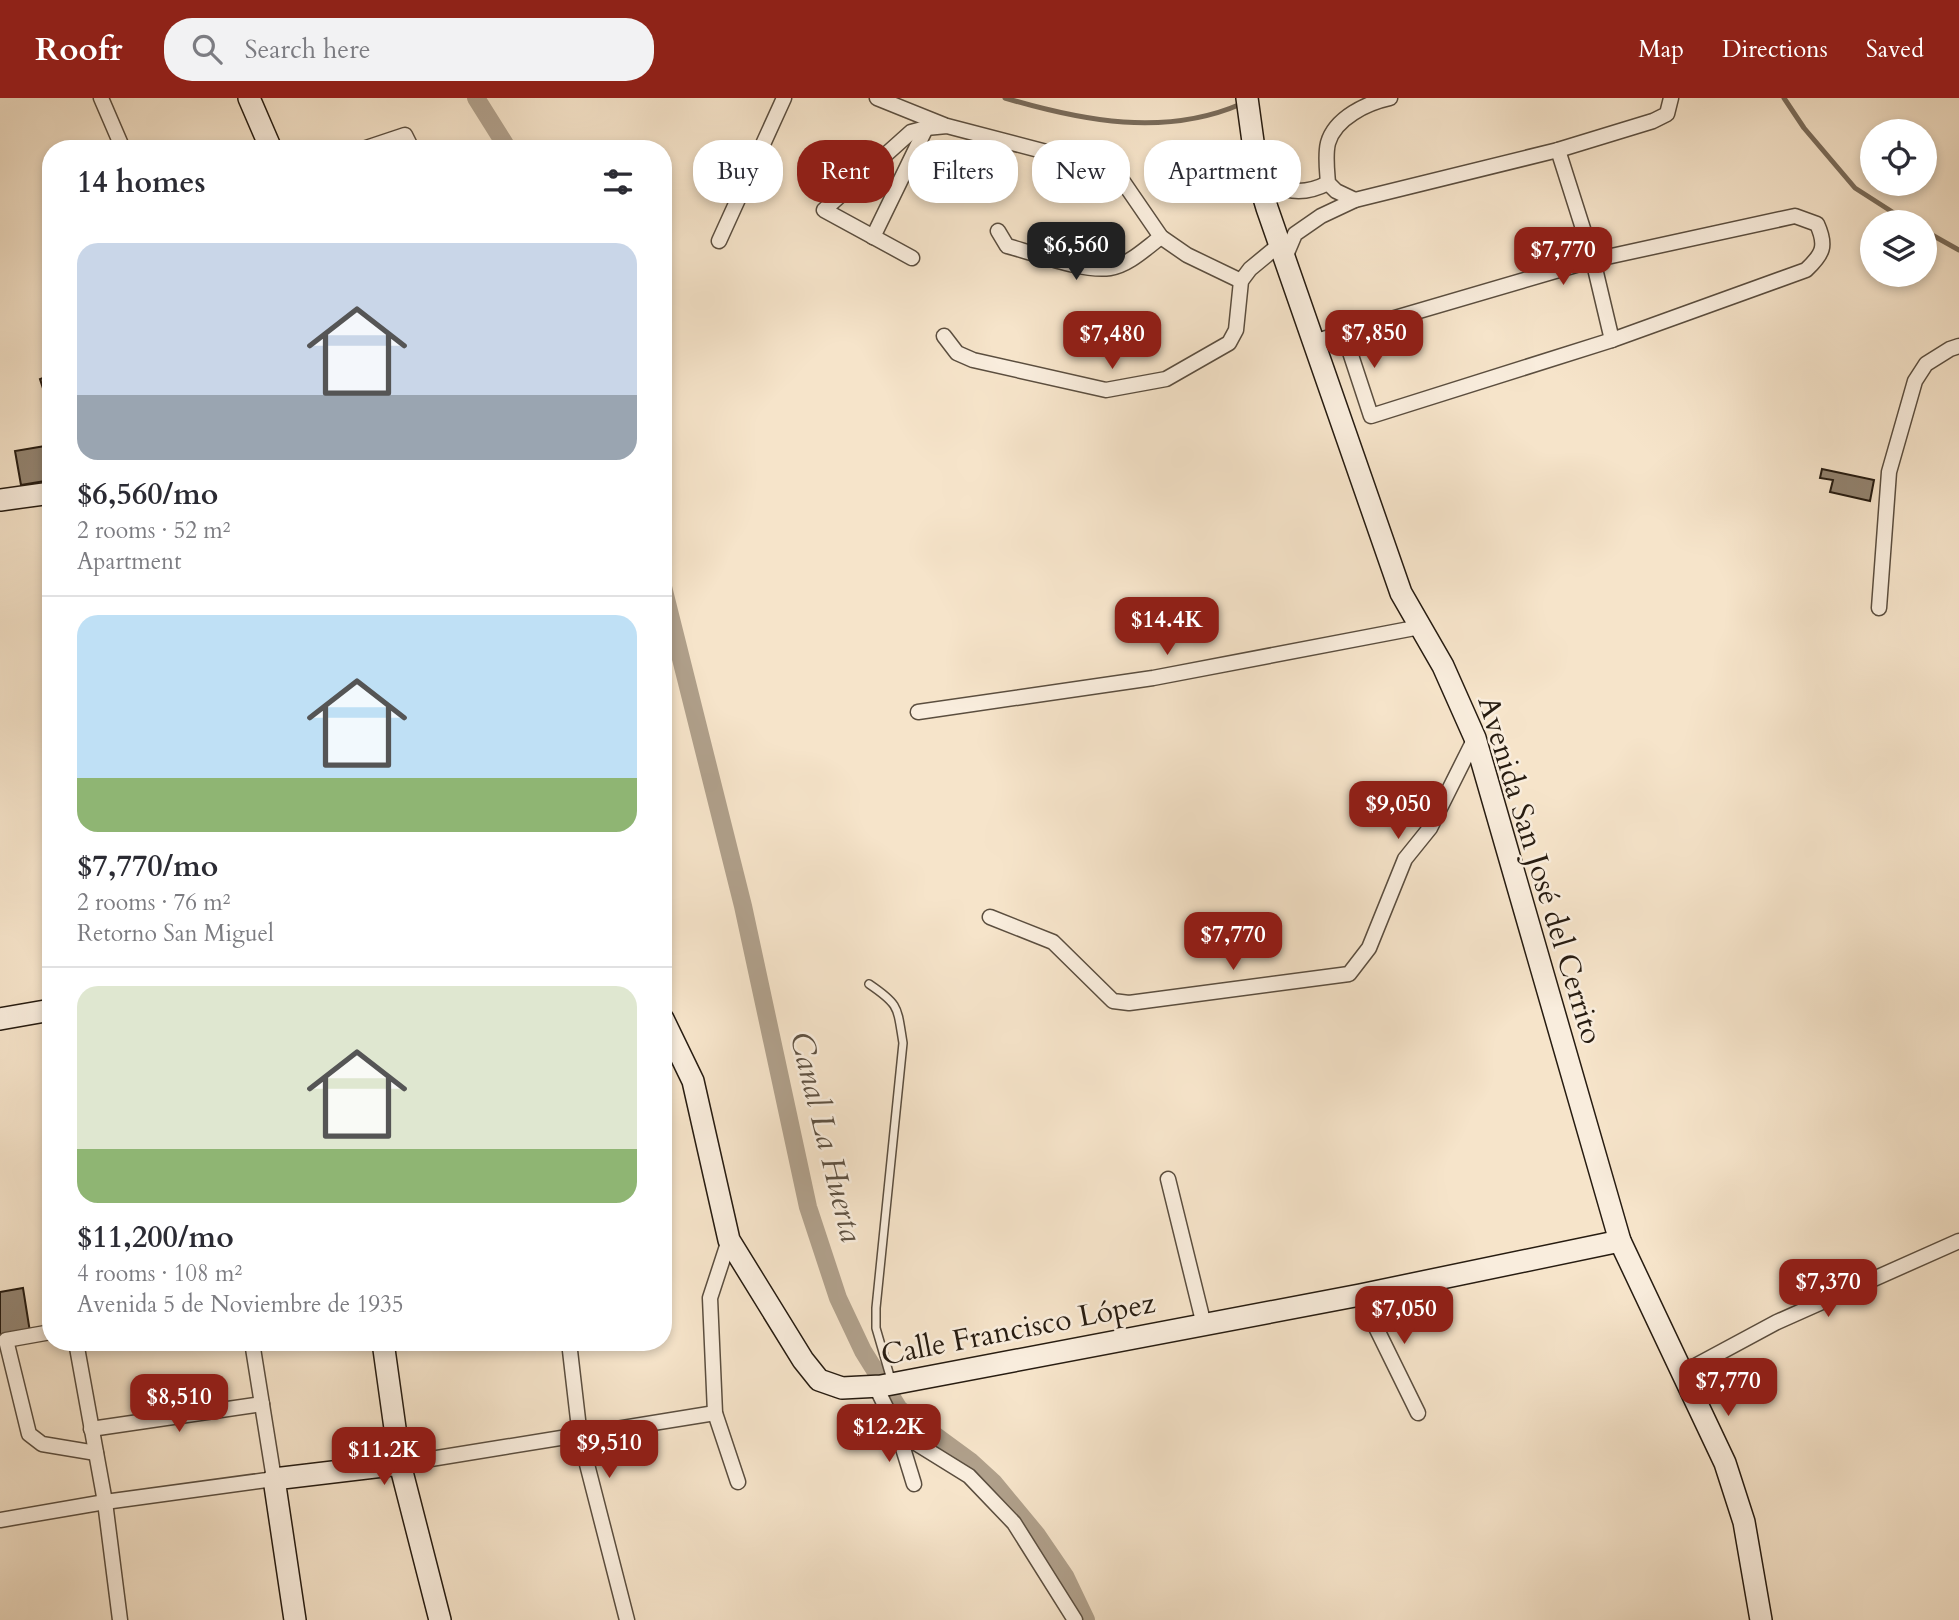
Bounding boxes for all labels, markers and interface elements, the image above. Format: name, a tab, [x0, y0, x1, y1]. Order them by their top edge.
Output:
search box	[164, 18, 654, 81]
text: Roofr	[35, 27, 122, 72]
icon: search	[188, 30, 226, 68]
text: Search here	[244, 32, 370, 67]
text: Map	[1638, 33, 1684, 66]
text: Directions	[1722, 33, 1828, 66]
text: Saved	[1866, 33, 1924, 66]
map controls	[1860, 119, 1937, 287]
button: locate	[1860, 119, 1937, 196]
chip: Buy	[693, 140, 783, 203]
chip: Rent	[797, 140, 894, 203]
chip: Filters	[908, 140, 1018, 203]
chip: New	[1032, 140, 1130, 203]
chip: Apartment	[1144, 140, 1301, 203]
text: 14 homes	[77, 162, 206, 203]
icon: filters	[599, 163, 637, 201]
button: layers	[1860, 210, 1937, 287]
pin: $6,560	[1019, 222, 1133, 282]
pin: $7,770	[1506, 228, 1620, 287]
text: $6,560	[1043, 229, 1109, 260]
text: $7,770	[1530, 234, 1596, 265]
icon: home	[294, 288, 420, 414]
pin: $7,850	[1317, 310, 1431, 370]
pin: $7,480	[1055, 312, 1169, 371]
text: $7,850	[1341, 317, 1407, 348]
text: $7,480	[1079, 318, 1145, 349]
text: $6,560/mo	[77, 474, 218, 515]
text: 2 rooms · 52 m²	[77, 515, 230, 546]
text: Apartment	[77, 546, 181, 577]
pin: $14.4K	[1110, 598, 1224, 657]
text: $14.4K	[1131, 604, 1203, 635]
icon: home	[294, 660, 420, 786]
street label: Avenida San José del Cerrito	[1468, 691, 1612, 1049]
pin: $9,050	[1341, 782, 1455, 841]
text: $9,050	[1365, 788, 1431, 819]
text: $7,770/mo	[77, 846, 218, 887]
text: 2 rooms · 76 m²	[77, 887, 230, 918]
pin: $7,770	[1176, 912, 1290, 972]
text: Retorno San Miguel	[77, 918, 274, 949]
text: $7,770	[1200, 919, 1266, 950]
water label: Canal La Huerta	[779, 1027, 873, 1247]
icon: home	[294, 1031, 420, 1157]
text: $11,200/mo	[77, 1217, 234, 1258]
text: 4 rooms · 108 m²	[77, 1258, 242, 1289]
pin: $7,370	[1771, 1260, 1885, 1319]
text: $7,370	[1795, 1266, 1861, 1297]
street label: Calle Francisco López	[877, 1282, 1159, 1376]
pin: $7,050	[1347, 1286, 1461, 1346]
text: Avenida 5 de Noviembre de 1935	[77, 1289, 404, 1320]
text: $7,050	[1371, 1293, 1437, 1324]
pin: $7,770	[1671, 1358, 1785, 1418]
text: $7,770	[1695, 1365, 1761, 1396]
pin: $8,510	[122, 1374, 236, 1434]
text: $8,510	[146, 1381, 212, 1412]
pin: $12.2K	[832, 1404, 946, 1464]
text: $12.2K	[853, 1411, 925, 1442]
pin: $9,510	[552, 1420, 666, 1480]
text: $9,510	[576, 1427, 642, 1458]
pin: $11.2K	[327, 1428, 441, 1487]
text: $11.2K	[348, 1434, 420, 1465]

